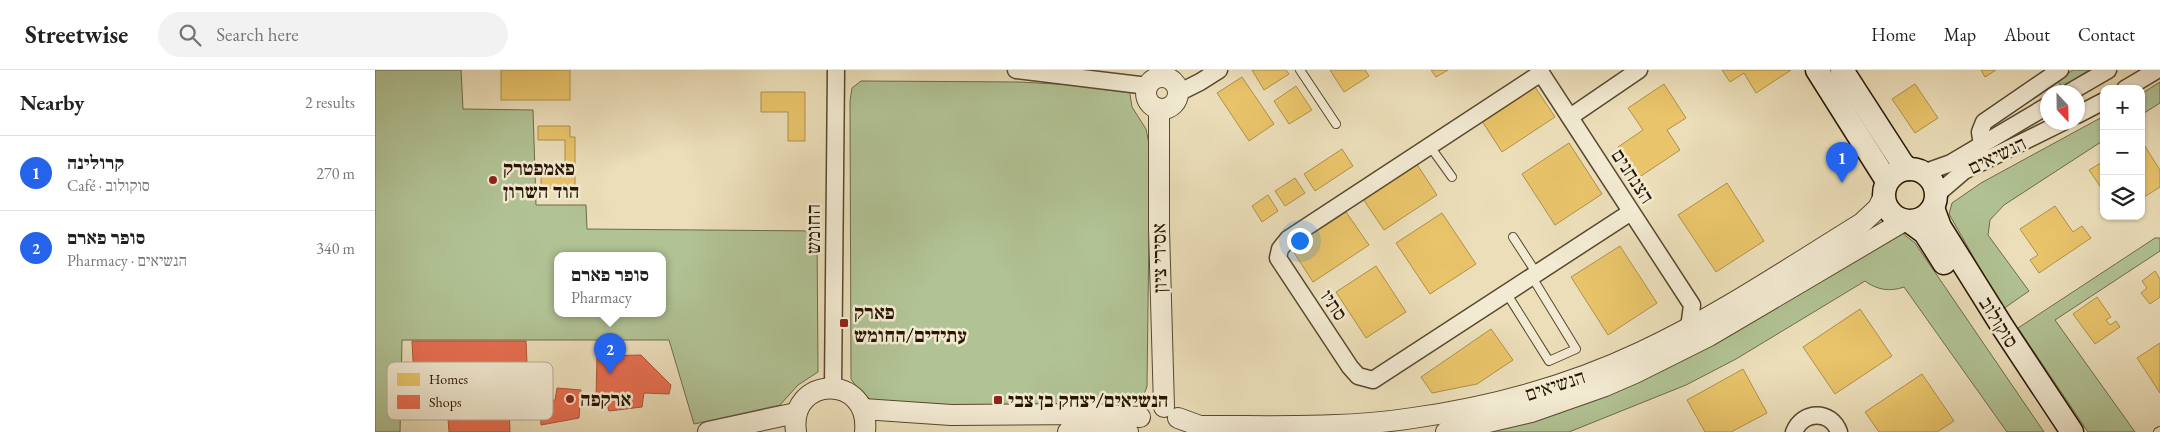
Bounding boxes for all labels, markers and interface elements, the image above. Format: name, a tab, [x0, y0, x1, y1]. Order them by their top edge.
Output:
search box	[158, 12, 508, 57]
text: Streetwise	[25, 19, 128, 50]
icon: search	[176, 21, 204, 49]
text: Search here	[216, 22, 299, 47]
text: Home	[1871, 23, 1916, 46]
text: Map	[1944, 23, 1976, 46]
text: About	[2004, 23, 2050, 46]
text: Contact	[2078, 23, 2135, 46]
north arrow	[2040, 85, 2085, 130]
map controls	[2100, 85, 2145, 220]
button: +	[2100, 85, 2145, 130]
text: Nearby	[20, 89, 84, 116]
text: 2 results	[305, 92, 355, 113]
street label: הנשיאים	[1964, 130, 2030, 180]
button: −	[2100, 130, 2145, 175]
pin: 1	[1826, 142, 1858, 183]
street label: הצנחנים	[1606, 143, 1660, 209]
text: קרולינה	[67, 150, 124, 175]
place label: פאמפטרק הוד השרון	[503, 155, 580, 204]
text: 1	[32, 163, 40, 184]
text: 270 m	[316, 163, 355, 184]
marker: פאמפטרק הוד השרון	[487, 174, 499, 186]
text: Café · סוקולוב	[67, 175, 150, 196]
button: layers	[2100, 175, 2145, 220]
street label: החומש	[800, 204, 826, 254]
street label: אסירי ציון	[1145, 223, 1173, 293]
text: סופר פארם	[67, 225, 145, 250]
your location	[1287, 228, 1313, 254]
text: 2	[32, 238, 40, 259]
text: 340 m	[316, 238, 355, 259]
text: Pharmacy · הנשיאים	[67, 250, 187, 271]
popup	[554, 252, 666, 317]
text: סופר פארם	[571, 262, 649, 287]
street label: סתיו	[1314, 284, 1354, 326]
text: Pharmacy	[571, 287, 632, 308]
street label: סוקולוב	[1973, 291, 2025, 353]
place label: פארק עתידים/החומש	[854, 299, 967, 348]
marker: פארק עתידים/החומש	[838, 317, 850, 329]
pin: 2	[594, 333, 626, 374]
legend	[387, 362, 553, 420]
street label: הנשיאים	[1522, 363, 1588, 407]
text: Homes	[429, 370, 469, 388]
place label: ארקפה	[580, 386, 631, 412]
place label: הנשיאים/יצחק בן צבי	[1008, 387, 1169, 413]
text: Shops	[429, 393, 462, 411]
marker: ארקפה	[564, 393, 576, 405]
marker: הנשיאים/יצחק בן צבי	[992, 394, 1004, 406]

